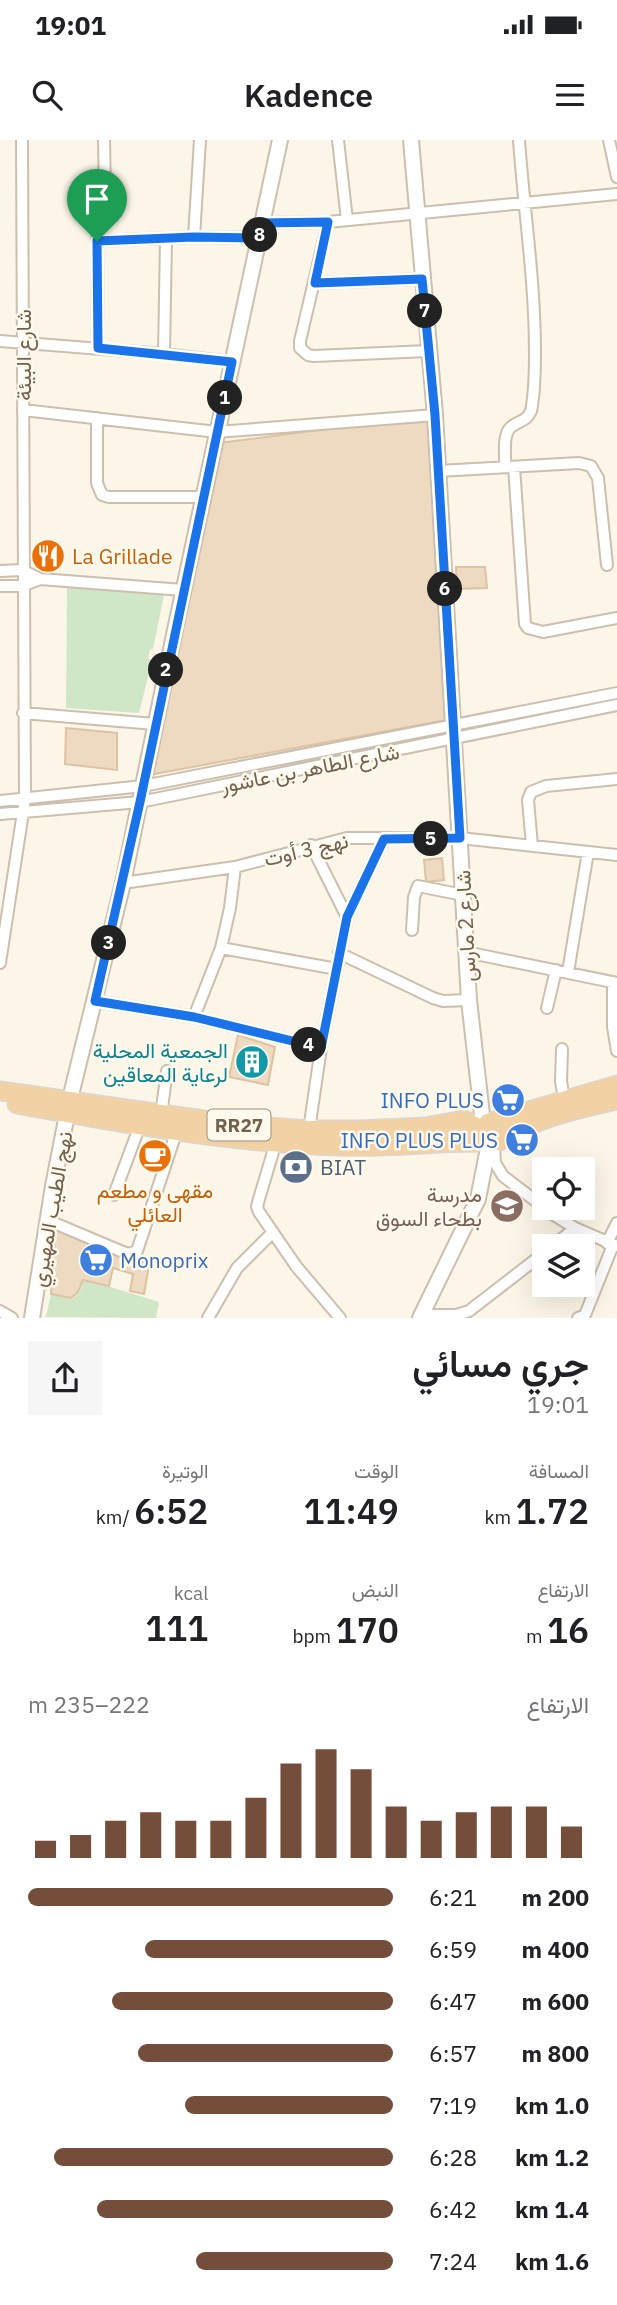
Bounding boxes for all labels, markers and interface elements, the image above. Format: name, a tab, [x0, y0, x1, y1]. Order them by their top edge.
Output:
text: 19:01	[35, 8, 106, 42]
text: Kadence	[244, 74, 373, 116]
icon: search	[28, 76, 66, 114]
icon: menu	[551, 76, 589, 114]
pin	[67, 169, 127, 241]
icon: arrive	[78, 180, 116, 218]
pin: 8	[243, 218, 278, 252]
text: 8	[254, 222, 265, 246]
pin: 7	[408, 294, 442, 328]
text: 7	[419, 298, 430, 322]
street label: شارع البيئة	[9, 309, 38, 401]
pin: 1	[208, 380, 243, 416]
text: 1	[219, 385, 230, 409]
restaurant icon: La Grillade	[29, 537, 67, 575]
place label: La Grillade	[72, 542, 172, 570]
pin: 6	[428, 572, 462, 606]
text: 6	[439, 576, 450, 600]
pin: 2	[148, 652, 184, 688]
text: 2	[160, 657, 171, 681]
street label: شارع الطاهر بن عاشور	[217, 737, 402, 800]
pin: 5	[414, 822, 448, 856]
street label: نهج 3 أوت	[261, 826, 351, 873]
text: 5	[425, 826, 436, 850]
street label: شارع 2 مارس	[448, 869, 483, 983]
pin: 3	[92, 926, 126, 960]
text: 3	[103, 930, 114, 954]
pin: 4	[292, 1028, 326, 1062]
text: 4	[303, 1032, 314, 1056]
place label: الجمعية المحلية لرعاية المعاقين	[93, 1036, 228, 1088]
building icon: الجمعية المحلية لرعاية المعاقين	[233, 1043, 271, 1081]
supermarket icon: INFO PLUS	[489, 1081, 527, 1119]
place label: INFO PLUS	[380, 1086, 484, 1114]
road number: RR27	[208, 1110, 270, 1141]
supermarket icon: INFO PLUS PLUS	[503, 1121, 541, 1159]
place label: INFO PLUS PLUS	[340, 1126, 498, 1154]
street label: نهج الطيب المهيري	[24, 1129, 82, 1290]
cafe icon: مقهى و مطعم العائلي	[136, 1137, 174, 1175]
bank icon: BIAT	[277, 1148, 315, 1186]
place label: BIAT	[320, 1153, 366, 1181]
map controls	[532, 1157, 595, 1297]
button: locate	[532, 1157, 595, 1220]
place label: مقهى و مطعم العائلي	[97, 1176, 213, 1232]
place label: مدرسة بطحاء السوق	[376, 1180, 482, 1232]
school or university icon: مدرسة بطحاء السوق	[488, 1187, 526, 1225]
button: layers	[532, 1234, 595, 1297]
supermarket icon: Monoprix	[77, 1241, 115, 1279]
place label: Monoprix	[120, 1246, 209, 1274]
text: جري مسائي	[412, 1338, 589, 1387]
button: share	[28, 1341, 102, 1415]
text: 19:01	[527, 1389, 589, 1419]
text: الوتيرة	[162, 1459, 208, 1483]
text: الوقت	[354, 1459, 399, 1483]
text: المسافة	[529, 1459, 589, 1483]
text: 6:52	[134, 1488, 208, 1534]
text: 11:49	[304, 1488, 399, 1534]
text: 1.72	[516, 1488, 589, 1534]
text: /km	[96, 1505, 134, 1529]
text: km	[484, 1505, 516, 1529]
text: النبض	[352, 1578, 399, 1602]
text: الارتفاع	[537, 1578, 589, 1602]
text: kcal	[174, 1581, 208, 1605]
text: 111	[145, 1605, 208, 1651]
text: 170	[336, 1607, 399, 1653]
text: 16	[547, 1607, 589, 1653]
text: bpm	[293, 1624, 336, 1648]
text: m	[526, 1624, 547, 1648]
text: 222–235 m	[28, 1689, 150, 1719]
text: الارتفاع	[527, 1689, 589, 1719]
text: 6:21	[429, 1882, 477, 1912]
text: 200 m	[522, 1882, 589, 1912]
text: 6:59	[429, 1934, 477, 1964]
text: 400 m	[522, 1934, 589, 1964]
text: 6:47	[429, 1986, 477, 2016]
text: 600 m	[522, 1986, 589, 2016]
text: 6:57	[429, 2038, 477, 2068]
text: 800 m	[522, 2038, 589, 2068]
text: 7:19	[429, 2090, 477, 2120]
text: 1.0 km	[515, 2090, 589, 2120]
text: 6:28	[429, 2142, 477, 2172]
text: 1.2 km	[515, 2142, 589, 2172]
text: 6:42	[429, 2194, 477, 2224]
text: 1.4 km	[515, 2194, 589, 2224]
text: 7:24	[429, 2246, 477, 2276]
text: 1.6 km	[515, 2246, 589, 2276]

